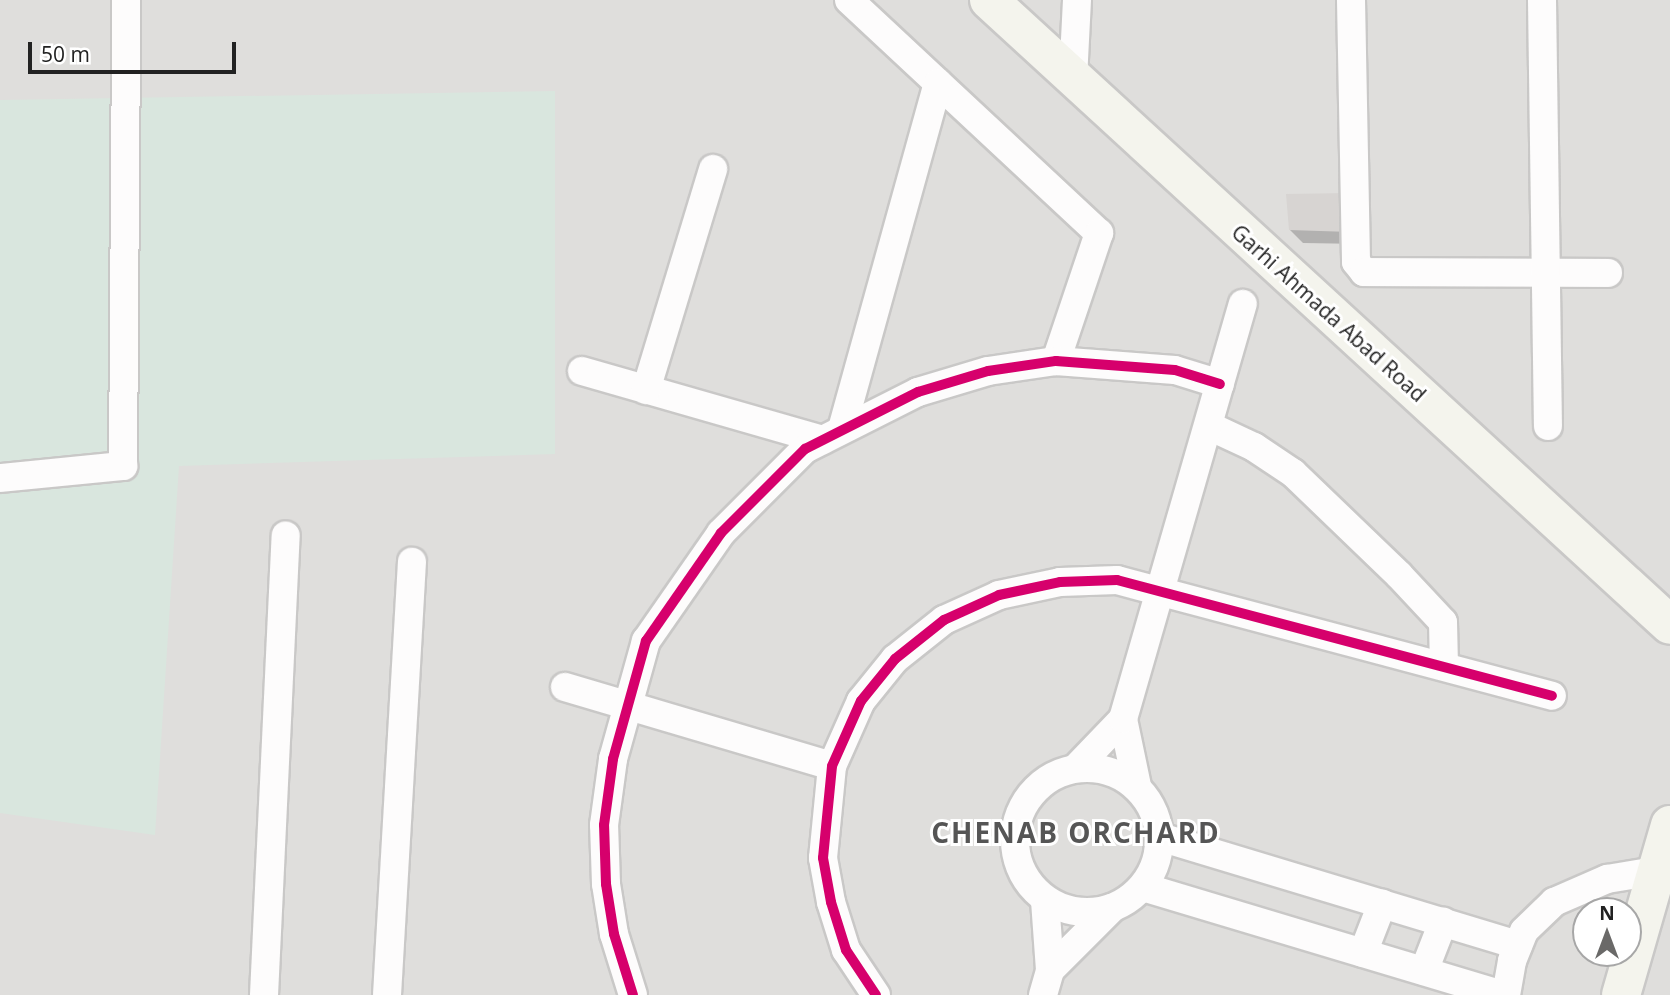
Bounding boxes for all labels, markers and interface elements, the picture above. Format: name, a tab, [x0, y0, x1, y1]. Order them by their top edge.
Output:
scale bar	[32, 28, 240, 72]
text: 50 m	[41, 40, 90, 68]
street label: Garhi Ahmada Abad Road	[1227, 219, 1431, 407]
district label: CHENAB ORCHARD	[933, 815, 1219, 849]
north arrow	[1572, 897, 1642, 967]
text: N	[1599, 900, 1615, 926]

